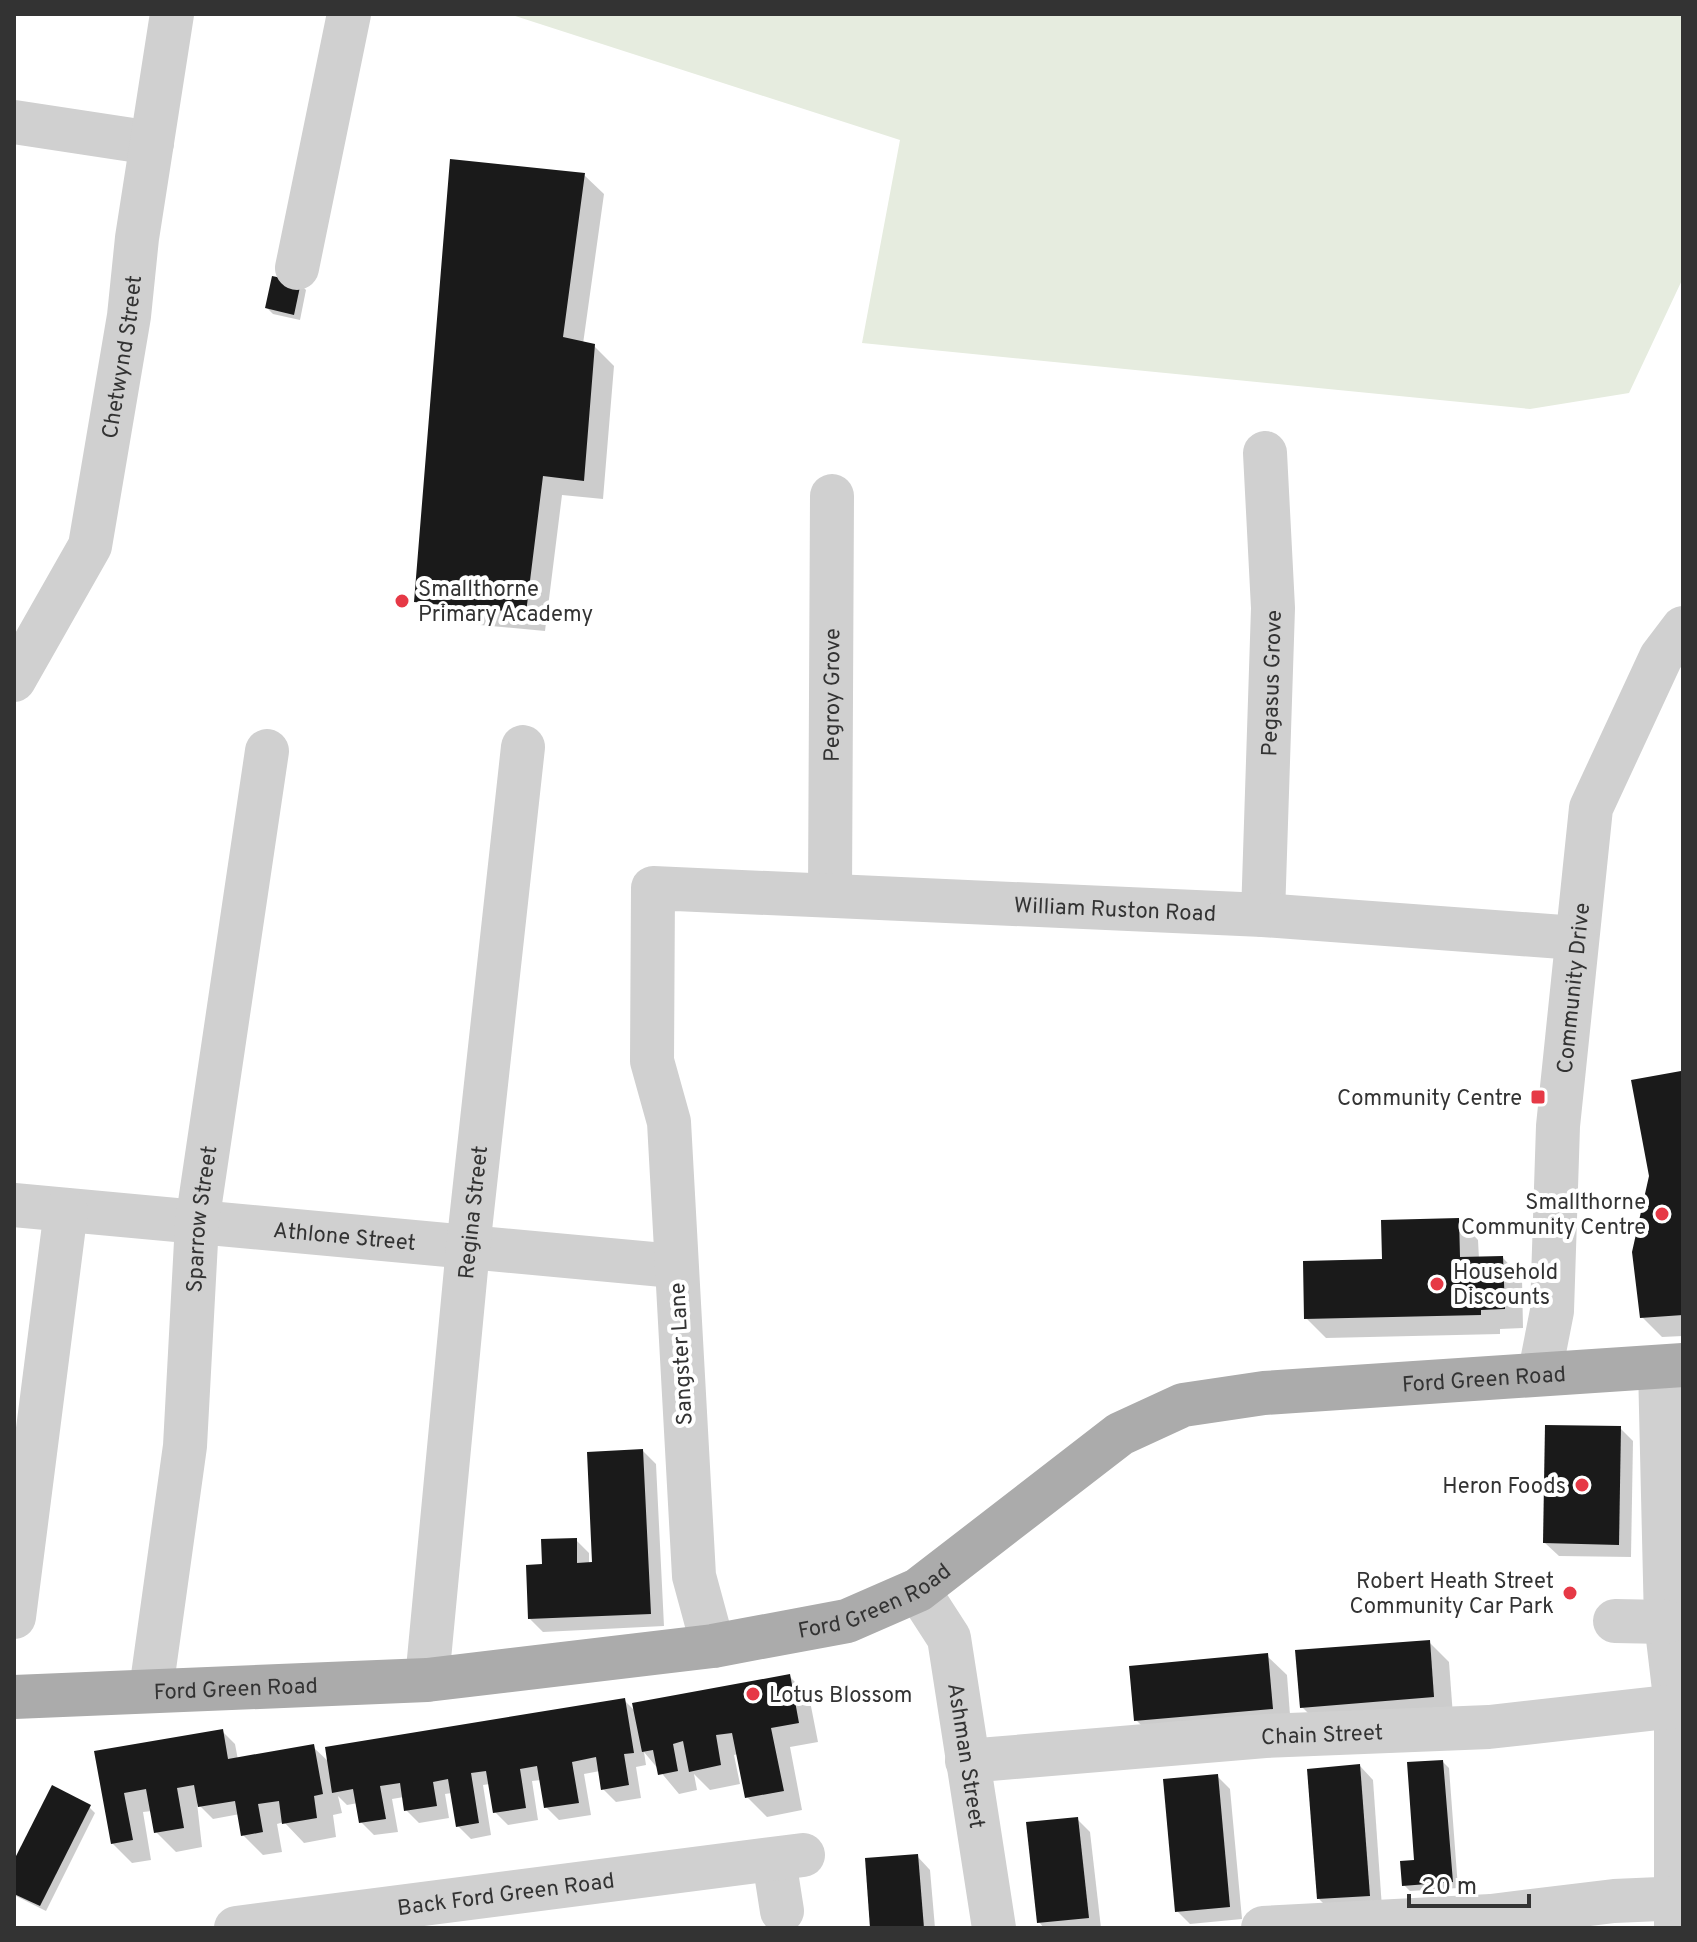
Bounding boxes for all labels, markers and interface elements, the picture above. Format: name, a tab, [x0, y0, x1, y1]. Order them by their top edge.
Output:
street label: Chetwynd Street	[97, 274, 149, 441]
place label: Smallthorne Primary Academy	[418, 577, 593, 629]
marker: Smallthorne Primary Academy	[393, 592, 411, 610]
street label: Pegasus Grove	[1257, 609, 1289, 757]
street label: Pegroy Grove	[820, 628, 847, 762]
street label: William Ruston Road	[1013, 893, 1217, 929]
street label: Community Drive	[1553, 902, 1597, 1075]
place label: Community Centre	[1337, 1086, 1522, 1113]
marker: Community Centre	[1529, 1088, 1547, 1106]
street label: Sparrow Street	[182, 1144, 224, 1293]
street label: Regina Street	[454, 1144, 495, 1280]
place label: Smallthorne Community Centre	[1461, 1190, 1646, 1242]
marker: Smallthorne Community Centre	[1653, 1205, 1671, 1223]
street label: Athlone Street	[272, 1218, 417, 1258]
place label: Household Discounts	[1453, 1260, 1558, 1312]
marker: Household Discounts	[1428, 1275, 1446, 1293]
street label: Sangster Lane	[665, 1282, 700, 1426]
street label: Ford Green Road	[1401, 1362, 1567, 1400]
place label: Heron Foods	[1442, 1474, 1566, 1501]
marker: Heron Foods	[1573, 1476, 1591, 1494]
street label: Ford Green Road	[796, 1559, 957, 1646]
place label: Robert Heath Street Community Car Park	[1349, 1569, 1554, 1621]
marker: Robert Heath Street Community Car Park	[1561, 1584, 1579, 1602]
street label: Ford Green Road	[153, 1673, 319, 1707]
street label: Ashman Street	[940, 1681, 989, 1830]
place label: Lotus Blossom	[769, 1683, 912, 1710]
marker: Lotus Blossom	[744, 1685, 762, 1703]
street label: Chain Street	[1260, 1720, 1384, 1752]
scale bar	[1409, 1858, 1529, 1908]
street label: Back Ford Green Road	[396, 1868, 616, 1923]
text: 20 m	[1421, 1873, 1477, 1903]

